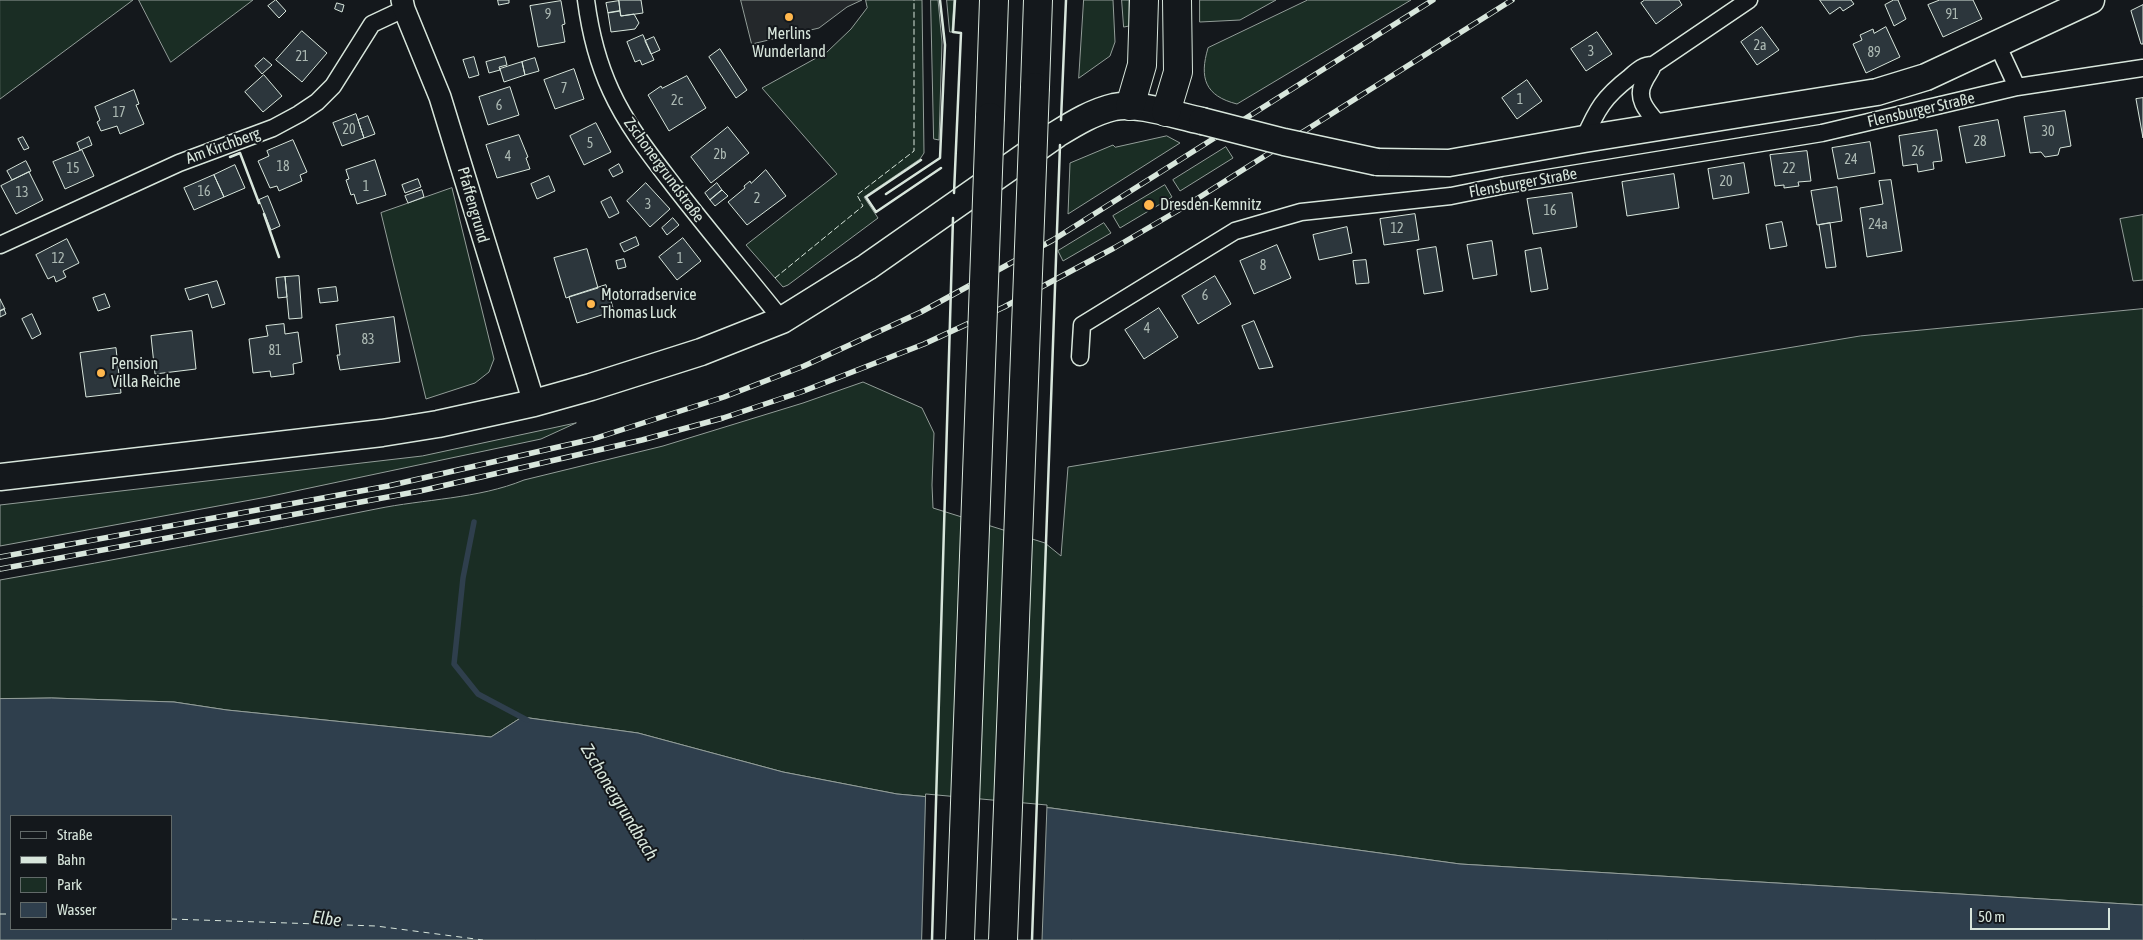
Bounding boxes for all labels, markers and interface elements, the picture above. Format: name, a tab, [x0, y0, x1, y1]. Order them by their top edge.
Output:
house number: 9	[545, 7, 551, 23]
house number: 91	[1945, 7, 1959, 23]
marker: Merlins Wunderland	[783, 11, 795, 23]
place label: Merlins Wunderland	[752, 24, 826, 62]
house number: 2a	[1753, 38, 1767, 54]
house number: 3	[1588, 44, 1594, 60]
house number: 89	[1867, 45, 1881, 61]
house number: 21	[295, 49, 309, 65]
house number: 7	[561, 81, 567, 97]
street label: Flensburger Straße	[1866, 88, 1976, 132]
house number: 1	[1517, 92, 1523, 108]
house number: 2c	[671, 93, 683, 109]
house number: 6	[496, 98, 502, 114]
house number: 17	[112, 105, 126, 121]
street label: Zschonergrundstraße	[620, 114, 708, 226]
house number: 20	[342, 122, 356, 138]
street label: Am Kirchberg	[183, 124, 263, 168]
house number: 30	[2041, 124, 2055, 140]
house number: 28	[1973, 134, 1987, 150]
house number: 5	[587, 136, 593, 152]
house number: 26	[1911, 144, 1925, 160]
house number: 2b	[713, 147, 727, 163]
house number: 4	[505, 149, 511, 165]
house number: 24	[1844, 152, 1858, 168]
house number: 18	[276, 159, 290, 175]
house number: 15	[66, 161, 80, 177]
house number: 22	[1782, 161, 1796, 177]
street label: Flensburger Straße	[1467, 164, 1579, 202]
street label: Pfaffengrund	[453, 165, 493, 245]
house number: 20	[1719, 174, 1733, 190]
house number: 1	[363, 179, 369, 195]
house number: 16	[197, 184, 211, 200]
house number: 13	[15, 185, 29, 201]
house number: 2	[754, 191, 760, 207]
place label: Dresden-Kemnitz	[1160, 195, 1261, 215]
house number: 3	[645, 197, 651, 213]
marker: Dresden-Kemnitz	[1142, 198, 1156, 212]
house number: 16	[1543, 203, 1557, 219]
house number: 24a	[1868, 217, 1888, 233]
house number: 12	[1390, 221, 1404, 237]
house number: 12	[51, 251, 65, 267]
house number: 1	[677, 251, 683, 267]
house number: 8	[1260, 258, 1266, 274]
place label: Motorradservice Thomas Luck	[601, 285, 696, 323]
house number: 6	[1202, 288, 1208, 304]
marker: Motorradservice Thomas Luck	[585, 298, 597, 310]
house number: 4	[1144, 321, 1150, 337]
house number: 83	[361, 332, 375, 348]
house number: 81	[268, 343, 282, 359]
place label: Pension Villa Reiche	[111, 354, 181, 392]
marker: Pension Villa Reiche	[95, 367, 107, 379]
water label: Zschonergrundbach	[576, 740, 662, 864]
legend	[10, 815, 172, 930]
text: Straße	[57, 826, 93, 843]
text: Bahn	[57, 851, 86, 868]
text: Park	[57, 876, 82, 893]
scale bar	[1973, 898, 2113, 930]
text: Wasser	[57, 901, 96, 918]
water label: Elbe	[311, 906, 343, 932]
text: 50 m	[1978, 908, 2005, 925]

